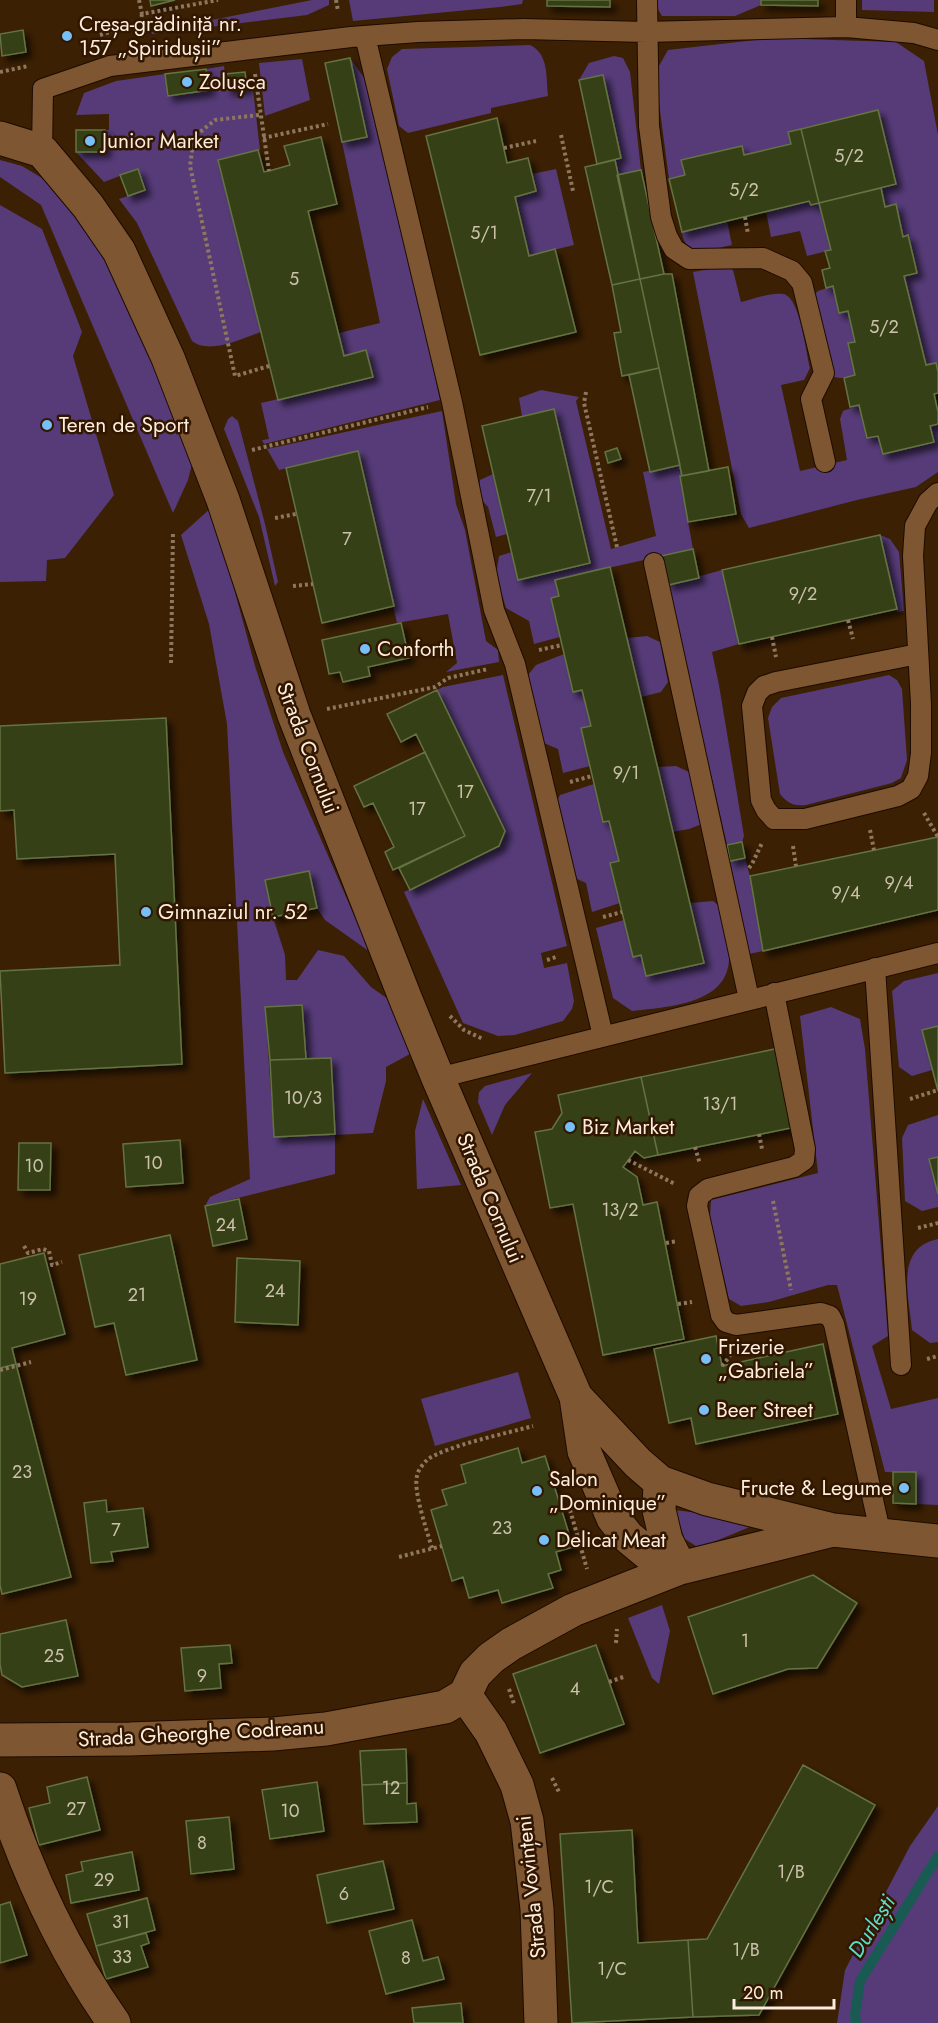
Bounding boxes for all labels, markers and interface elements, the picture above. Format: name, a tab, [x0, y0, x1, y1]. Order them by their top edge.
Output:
place label: Creșa-grădiniță nr. 157 „Spiridușii”	[79, 9, 242, 63]
marker: Creșa-grădiniță nr. 157 „Spiridușii”	[60, 29, 74, 43]
place label: Zolușca	[199, 67, 266, 97]
marker: Zolușca	[180, 75, 194, 89]
place label: Junior Market	[99, 126, 219, 156]
marker: Junior Market	[83, 134, 97, 148]
house number: 5/2	[834, 143, 864, 169]
house number: 5/2	[729, 177, 759, 203]
house number: 5/1	[470, 220, 498, 246]
house number: 5	[289, 266, 299, 292]
house number: 5/2	[869, 314, 899, 340]
place label: Teren de Sport	[59, 410, 189, 440]
marker: Teren de Sport	[40, 418, 54, 432]
house number: 7/1	[526, 483, 552, 509]
house number: 7	[342, 526, 352, 552]
house number: 9/2	[789, 581, 817, 607]
place label: Conforth	[377, 634, 455, 664]
marker: Conforth	[358, 642, 372, 656]
street label: Strada Cornului	[269, 678, 347, 818]
house number: 9/1	[613, 760, 639, 786]
house number: 17	[456, 779, 474, 805]
house number: 17	[408, 796, 426, 822]
house number: 9/4	[885, 870, 913, 896]
house number: 9/4	[832, 880, 860, 906]
place label: Gimnaziul nr. 52	[158, 897, 308, 927]
marker: Gimnaziul nr. 52	[139, 905, 153, 919]
house number: 10/3	[284, 1085, 322, 1111]
house number: 13/1	[702, 1091, 738, 1117]
place label: Biz Market	[582, 1112, 674, 1142]
marker: Biz Market	[563, 1120, 577, 1134]
street label: Strada Cornului	[449, 1128, 531, 1268]
house number: 10	[144, 1150, 163, 1176]
house number: 10	[25, 1153, 44, 1179]
house number: 13/2	[601, 1197, 639, 1223]
house number: 24	[216, 1212, 236, 1238]
house number: 24	[265, 1278, 285, 1304]
house number: 21	[128, 1282, 146, 1308]
house number: 19	[19, 1286, 37, 1312]
place label: Frizerie „Gabriela”	[718, 1332, 814, 1386]
marker: Frizerie „Gabriela”	[699, 1352, 713, 1366]
place label: Beer Street	[716, 1395, 813, 1425]
marker: Beer Street	[697, 1403, 711, 1417]
house number: 23	[12, 1459, 32, 1485]
place label: Salon „Dominique”	[549, 1464, 666, 1518]
place label: Fructe & Legume	[741, 1473, 892, 1503]
marker: Fructe & Legume	[897, 1481, 911, 1495]
marker: Salon „Dominique”	[530, 1484, 544, 1498]
house number: 23	[492, 1515, 512, 1541]
house number: 7	[111, 1517, 121, 1543]
place label: Delicat Meat	[556, 1525, 666, 1555]
marker: Delicat Meat	[537, 1533, 551, 1547]
house number: 1	[741, 1628, 749, 1654]
house number: 25	[44, 1643, 64, 1669]
house number: 9	[197, 1663, 207, 1689]
house number: 4	[570, 1676, 580, 1702]
street label: Strada Gheorghe Codreanu	[77, 1712, 325, 1754]
house number: 12	[382, 1775, 400, 1801]
house number: 27	[66, 1796, 86, 1822]
house number: 10	[281, 1798, 300, 1824]
street label: Strada Vovințeni	[509, 1814, 553, 1960]
house number: 8	[197, 1830, 207, 1856]
house number: 1/B	[777, 1859, 805, 1885]
house number: 29	[94, 1867, 114, 1893]
house number: 1/C	[584, 1874, 614, 1900]
house number: 6	[339, 1881, 349, 1907]
water label: Durlești	[839, 1888, 903, 1963]
house number: 31	[112, 1909, 130, 1935]
house number: 1/B	[732, 1937, 760, 1963]
house number: 33	[112, 1944, 132, 1970]
house number: 8	[401, 1945, 411, 1971]
house number: 1/C	[597, 1956, 627, 1982]
scale bar	[734, 1972, 834, 2010]
text: 20 m	[743, 1980, 783, 2006]

